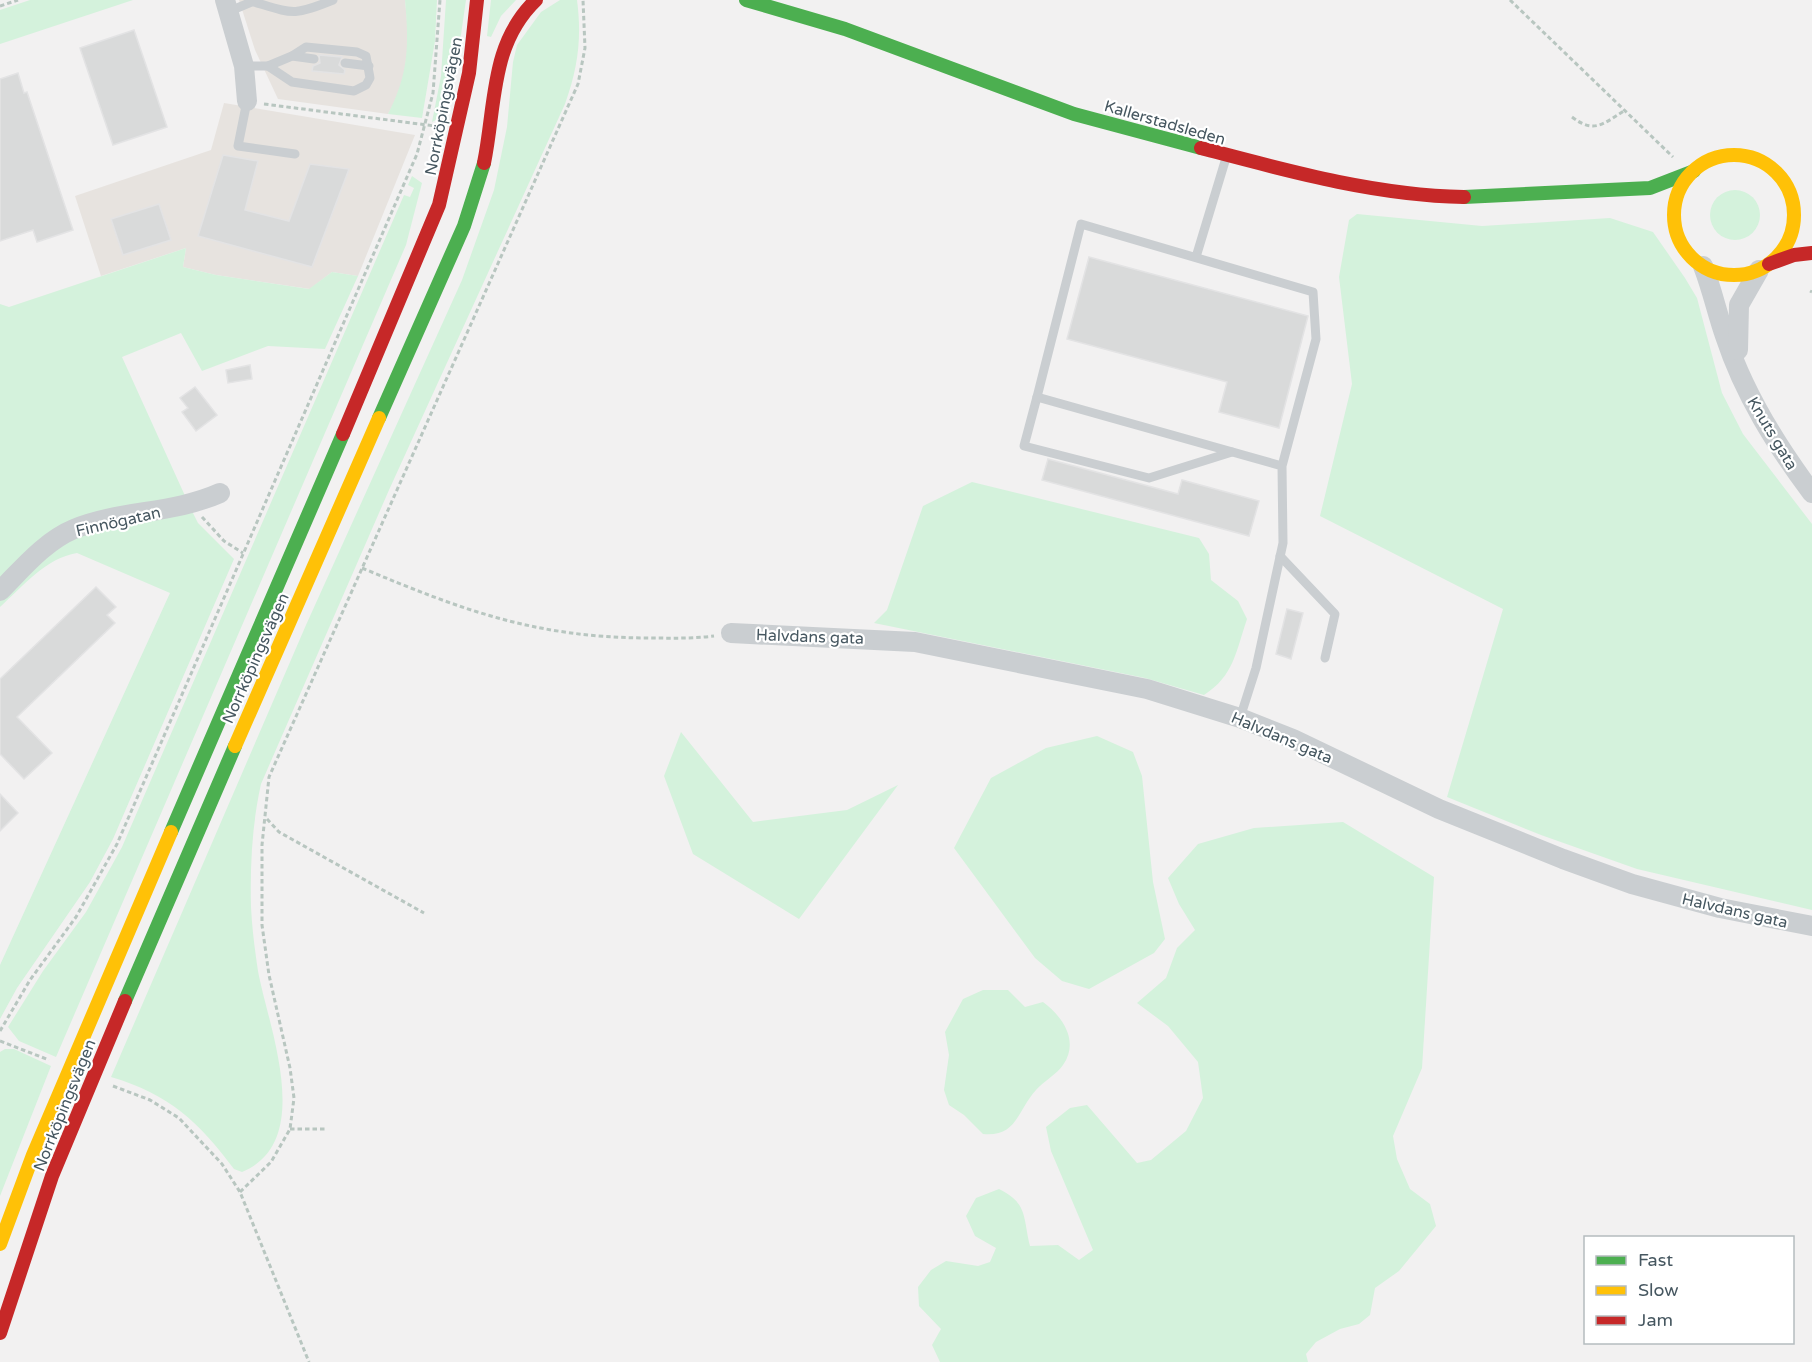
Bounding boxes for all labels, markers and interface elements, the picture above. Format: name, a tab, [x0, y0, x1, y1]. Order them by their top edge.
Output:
street label: Norrköpingsvägen	[421, 35, 467, 177]
street label: Kallerstadsleden	[1102, 96, 1228, 150]
street label: Knuts gata	[1742, 393, 1802, 474]
street label: Finnögatan	[74, 503, 163, 541]
street label: Norrköpingsvägen	[218, 590, 294, 727]
street label: Halvdans gata	[756, 625, 864, 649]
street label: Halvdans gata	[1228, 708, 1335, 768]
street label: Halvdans gata	[1680, 889, 1790, 933]
street label: Norrköpingsvägen	[29, 1036, 101, 1174]
legend	[1584, 1236, 1794, 1344]
text: Fast	[1638, 1249, 1673, 1271]
text: Slow	[1638, 1279, 1679, 1301]
text: Jam	[1638, 1309, 1673, 1331]

